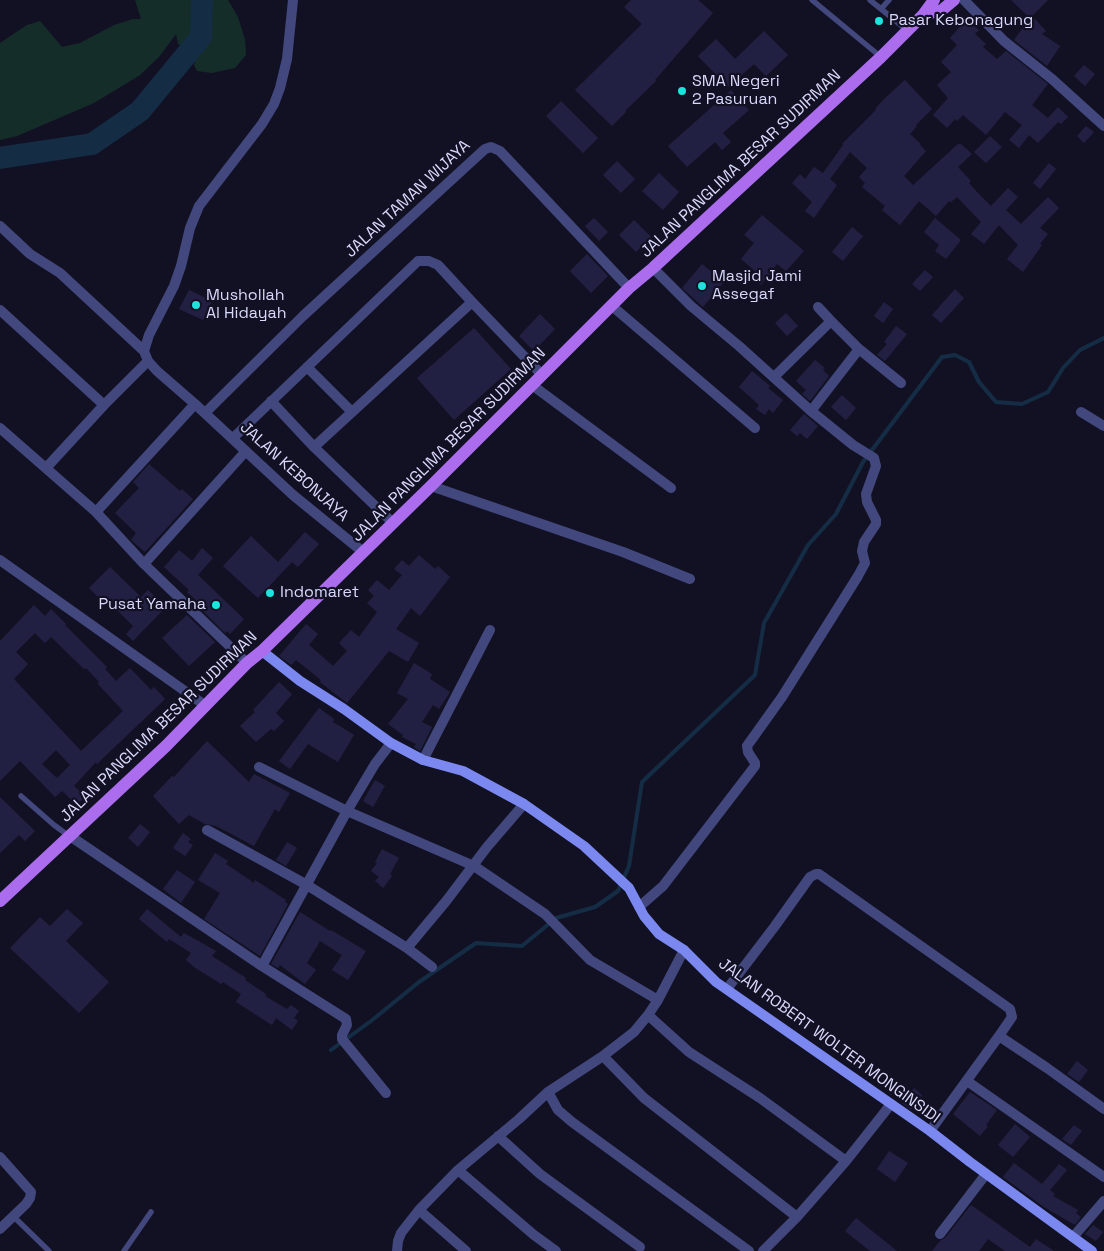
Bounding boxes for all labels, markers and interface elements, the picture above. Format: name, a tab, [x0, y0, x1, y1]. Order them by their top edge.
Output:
place label: Pasar Kebonagung	[889, 11, 1033, 31]
marker: Pasar Kebonagung	[873, 15, 885, 27]
street label: JALAN PANGLIMA BESAR SUDIRMAN	[637, 66, 845, 262]
place label: SMA Negeri 2 Pasuruan	[692, 72, 780, 110]
marker: SMA Negeri 2 Pasuruan	[676, 85, 688, 97]
street label: JALAN TAMAN WIJAYA	[341, 136, 475, 262]
place label: Masjid Jami Assegaf	[712, 267, 802, 305]
marker: Masjid Jami Assegaf	[696, 280, 708, 292]
place label: Mushollah Al Hidayah	[206, 286, 287, 324]
marker: Mushollah Al Hidayah	[190, 299, 202, 311]
street label: JALAN PANGLIMA BESAR SUDIRMAN	[348, 344, 550, 546]
street label: JALAN KEBONJAYA	[236, 418, 352, 526]
place label: Indomaret	[280, 583, 359, 603]
marker: Indomaret	[264, 587, 276, 599]
place label: Pusat Yamaha	[98, 595, 206, 615]
marker: Pusat Yamaha	[210, 599, 222, 611]
street label: JALAN PANGLIMA BESAR SUDIRMAN	[56, 628, 262, 826]
street label: JALAN ROBERT WOLTER MONGINSIDI	[715, 954, 943, 1128]

